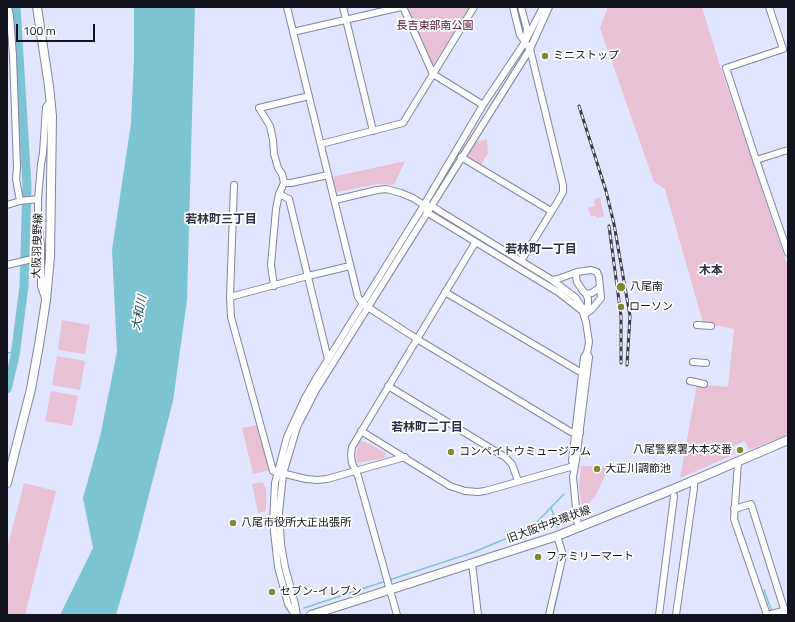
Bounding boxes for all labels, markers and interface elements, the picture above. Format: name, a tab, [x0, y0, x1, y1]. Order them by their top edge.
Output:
scale bar	[18, 16, 97, 42]
park label: 長吉東部南公園	[397, 19, 473, 33]
text: 100 m	[23, 21, 56, 40]
place label: ミニストップ	[553, 49, 619, 63]
marker: ミニストップ	[540, 51, 550, 61]
street label: 大阪羽曳野線	[30, 213, 46, 279]
district label: 若林町三丁目	[185, 213, 257, 227]
district label: 若林町一丁目	[505, 243, 577, 257]
district label: 木本	[699, 264, 723, 278]
place label: 八尾南	[630, 280, 663, 294]
marker: 八尾南	[615, 281, 627, 293]
water label: 大和川	[129, 294, 151, 332]
place label: ローソン	[629, 300, 673, 314]
marker: ローソン	[616, 302, 626, 312]
district label: 若林町二丁目	[391, 421, 463, 435]
place label: 八尾警察署木本交番	[633, 443, 732, 457]
place label: コンペイトウミュージアム	[459, 445, 591, 459]
marker: 八尾警察署木本交番	[735, 445, 745, 455]
marker: コンペイトウミュージアム	[446, 447, 456, 457]
place label: 大正川調節池	[605, 462, 671, 476]
marker: 大正川調節池	[592, 464, 602, 474]
street label: 旧大阪中央環状線	[505, 504, 593, 546]
place label: 八尾市役所大正出張所	[241, 516, 351, 530]
marker: 八尾市役所大正出張所	[228, 518, 238, 528]
place label: ファミリーマート	[546, 550, 634, 564]
marker: ファミリーマート	[533, 552, 543, 562]
place label: セブン-イレブン	[280, 585, 362, 599]
marker: セブン-イレブン	[267, 587, 277, 597]

